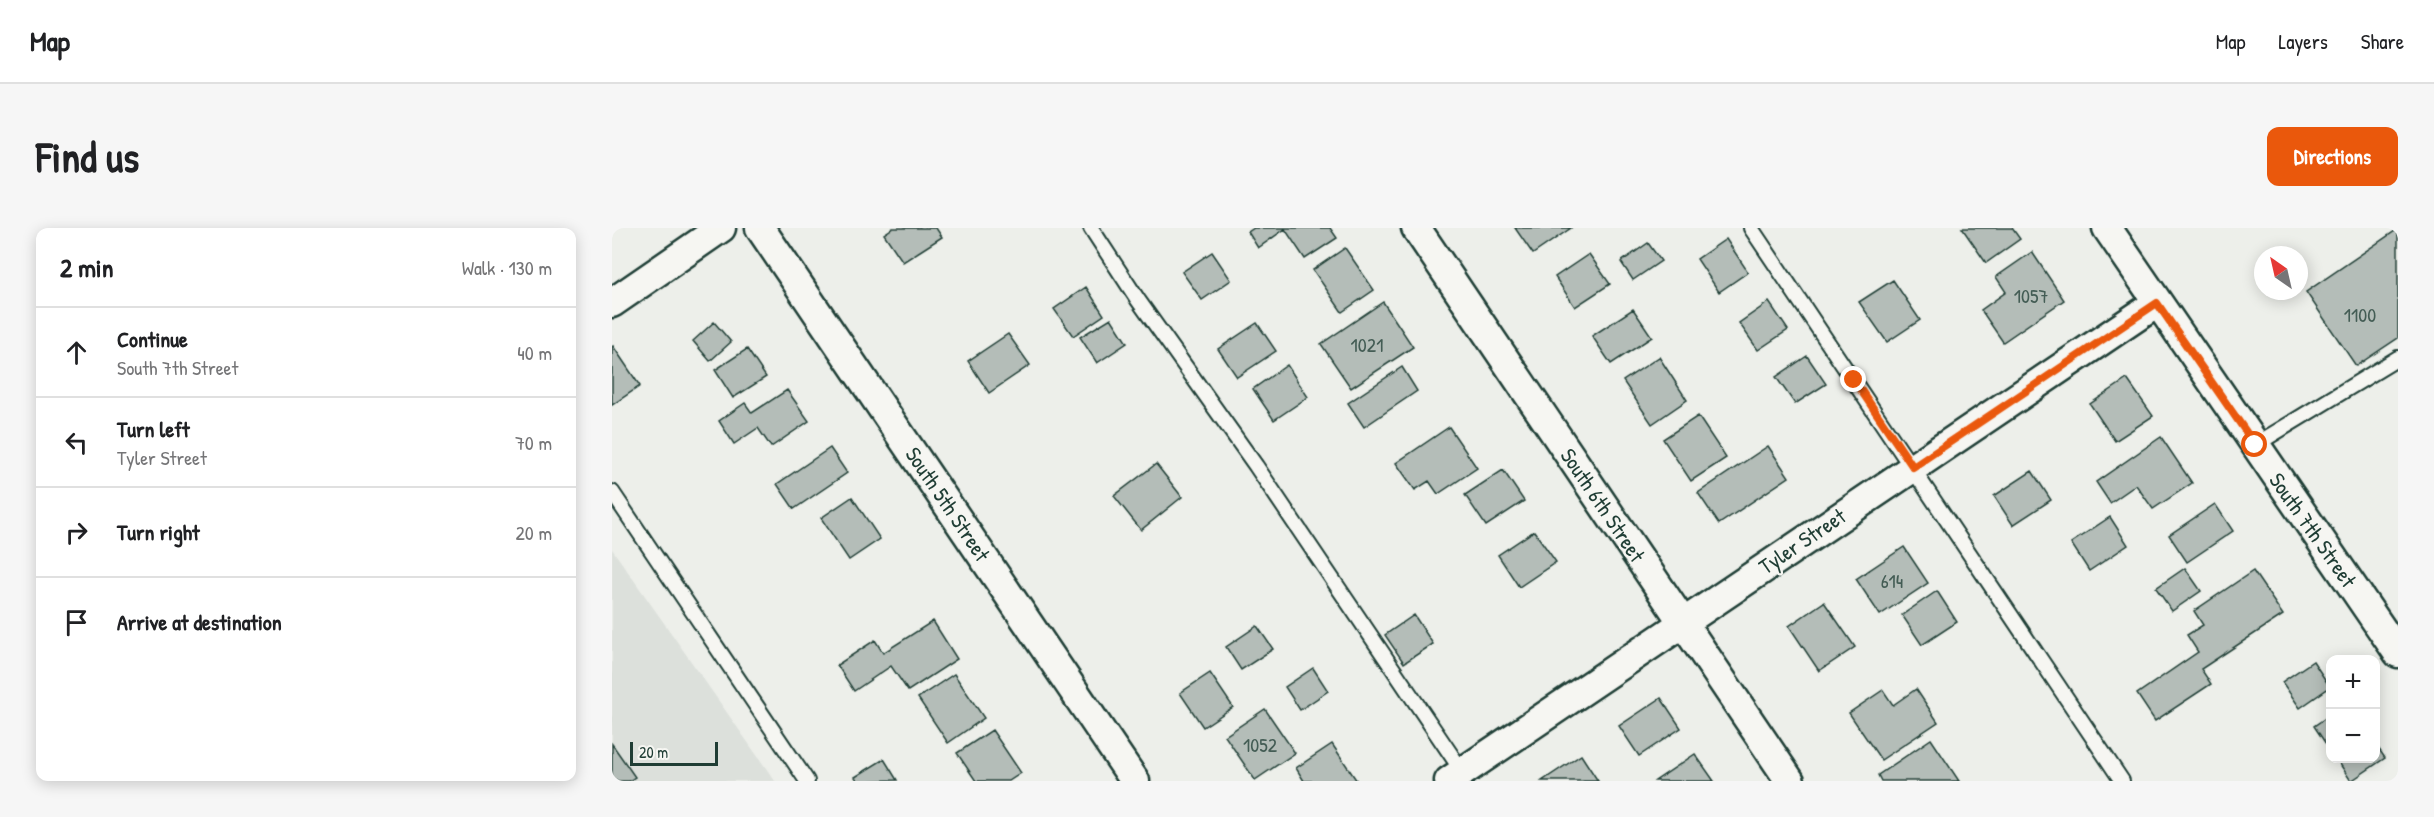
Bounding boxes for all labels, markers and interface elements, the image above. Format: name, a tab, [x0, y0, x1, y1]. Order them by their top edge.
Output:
text: Map	[30, 22, 70, 60]
text: Map	[2216, 27, 2245, 56]
text: Layers	[2278, 27, 2328, 56]
text: Share	[2361, 27, 2404, 56]
button: Directions	[2267, 127, 2398, 186]
text: Find us	[36, 128, 139, 185]
north arrow	[2254, 246, 2308, 300]
text: 2 min	[60, 250, 113, 285]
text: Walk · 130 m	[462, 254, 552, 281]
house number: 1057	[2014, 282, 2048, 309]
house number: 1100	[2344, 301, 2376, 328]
text: Continue	[117, 324, 188, 354]
house number: 1021	[1351, 331, 1383, 358]
icon: ahead	[60, 336, 93, 369]
text: 40 m	[517, 339, 552, 366]
text: South 7th Street	[117, 354, 238, 381]
route end	[1840, 366, 1866, 392]
text: Turn left	[117, 414, 190, 444]
icon: left	[60, 426, 93, 459]
text: 70 m	[515, 429, 552, 456]
route start	[2241, 431, 2267, 457]
street label: South 5th Street	[899, 441, 998, 567]
street label: South 6th Street	[1554, 442, 1652, 568]
text: Tyler Street	[117, 444, 207, 471]
street label: South 7th Street	[2262, 467, 2364, 594]
street label: Tyler Street	[1753, 501, 1852, 581]
icon: right	[60, 516, 93, 549]
text: Turn right	[117, 517, 200, 547]
text: 20 m	[515, 519, 552, 546]
house number: 614	[1881, 567, 1903, 594]
icon: arrive	[60, 606, 93, 639]
text: Arrive at destination	[117, 607, 282, 637]
map controls	[2326, 655, 2380, 763]
button: +	[2326, 655, 2380, 709]
button: −	[2326, 709, 2380, 763]
house number: 1052	[1243, 731, 1278, 758]
scale bar	[630, 739, 718, 766]
text: 20 m	[639, 741, 668, 763]

